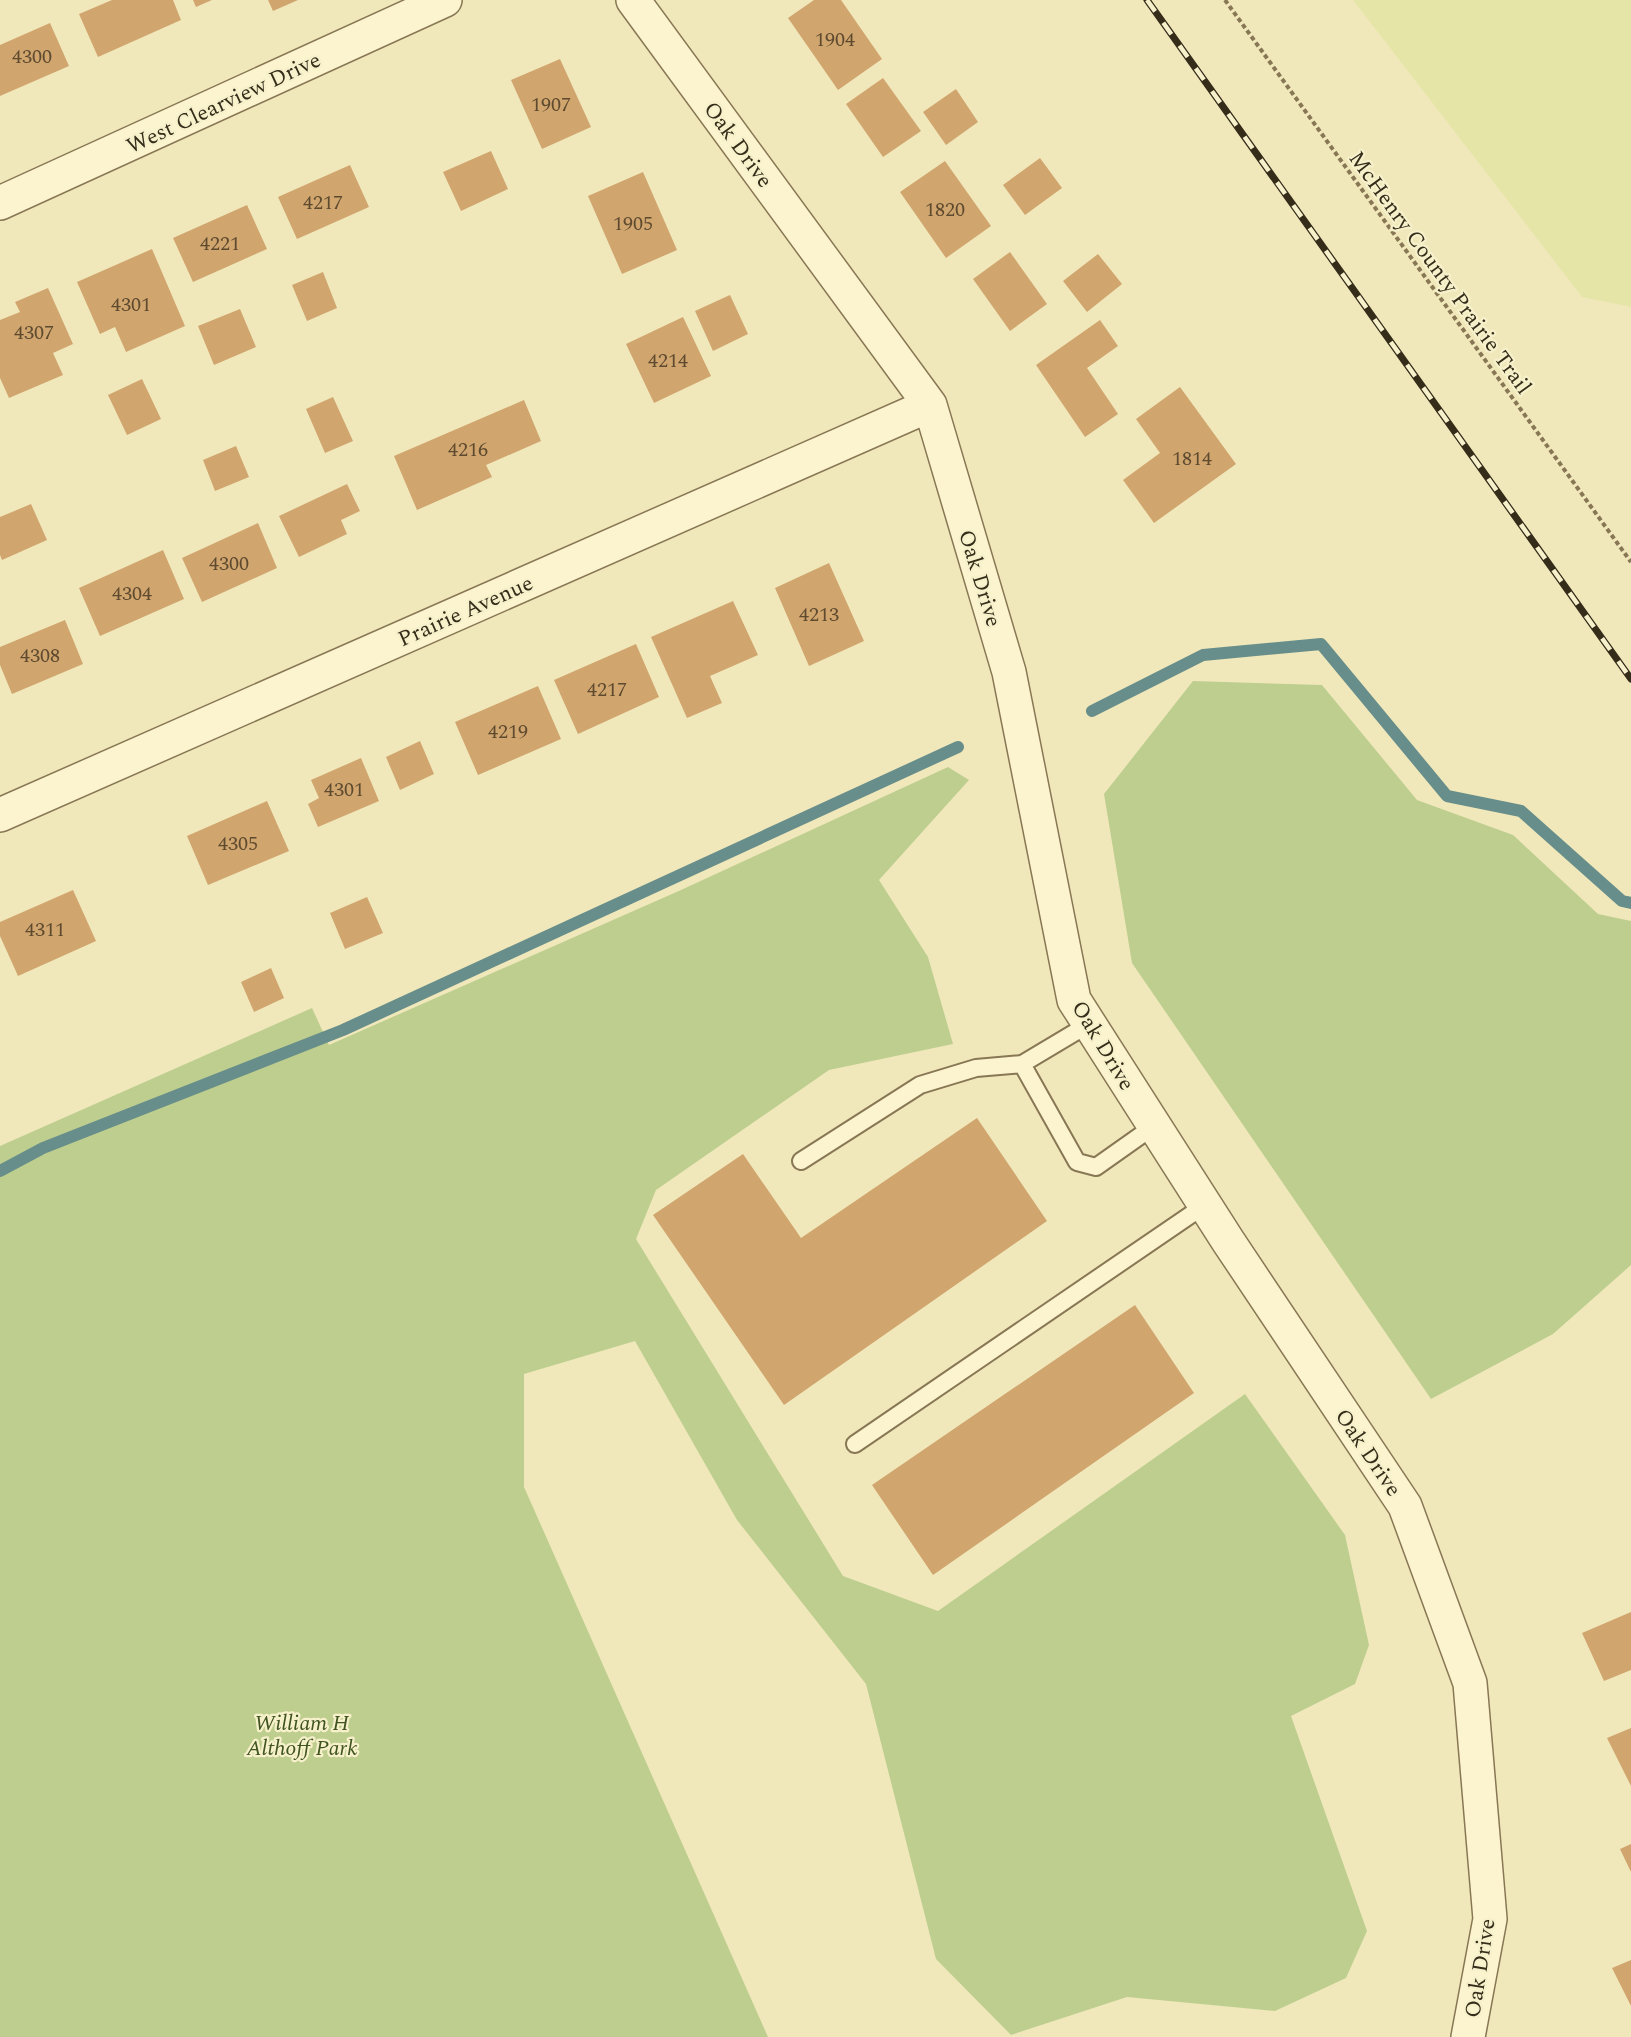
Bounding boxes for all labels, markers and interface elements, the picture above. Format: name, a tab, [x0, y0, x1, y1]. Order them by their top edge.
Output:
house number: 1904	[815, 25, 855, 55]
house number: 4300	[12, 42, 52, 72]
street label: West Clearview Drive	[121, 44, 326, 163]
house number: 1907	[531, 90, 571, 120]
street label: Oak Drive	[695, 95, 781, 195]
street label: McHenry County Prairie Trail	[1340, 144, 1540, 401]
house number: 4217	[303, 188, 343, 218]
house number: 1820	[925, 195, 965, 225]
house number: 1905	[613, 209, 653, 239]
house number: 4221	[200, 229, 240, 259]
house number: 4301	[111, 290, 151, 320]
house number: 4307	[14, 318, 54, 348]
house number: 4214	[648, 346, 688, 376]
house number: 4216	[448, 435, 488, 465]
house number: 1814	[1172, 444, 1212, 474]
street label: Oak Drive	[949, 526, 1010, 631]
house number: 4300	[209, 549, 249, 579]
street label: Prairie Avenue	[393, 567, 538, 656]
house number: 4304	[112, 579, 152, 609]
house number: 4213	[799, 600, 839, 630]
house number: 4308	[20, 641, 60, 671]
house number: 4217	[587, 675, 627, 705]
house number: 4219	[488, 717, 528, 747]
house number: 4301	[324, 775, 364, 805]
house number: 4305	[218, 829, 258, 859]
house number: 4311	[25, 915, 65, 945]
street label: Oak Drive	[1063, 994, 1143, 1097]
street label: Oak Drive	[1326, 1402, 1409, 1504]
park label: William H Althoff Park	[246, 1707, 357, 1765]
street label: Oak Drive	[1456, 1916, 1505, 2020]

